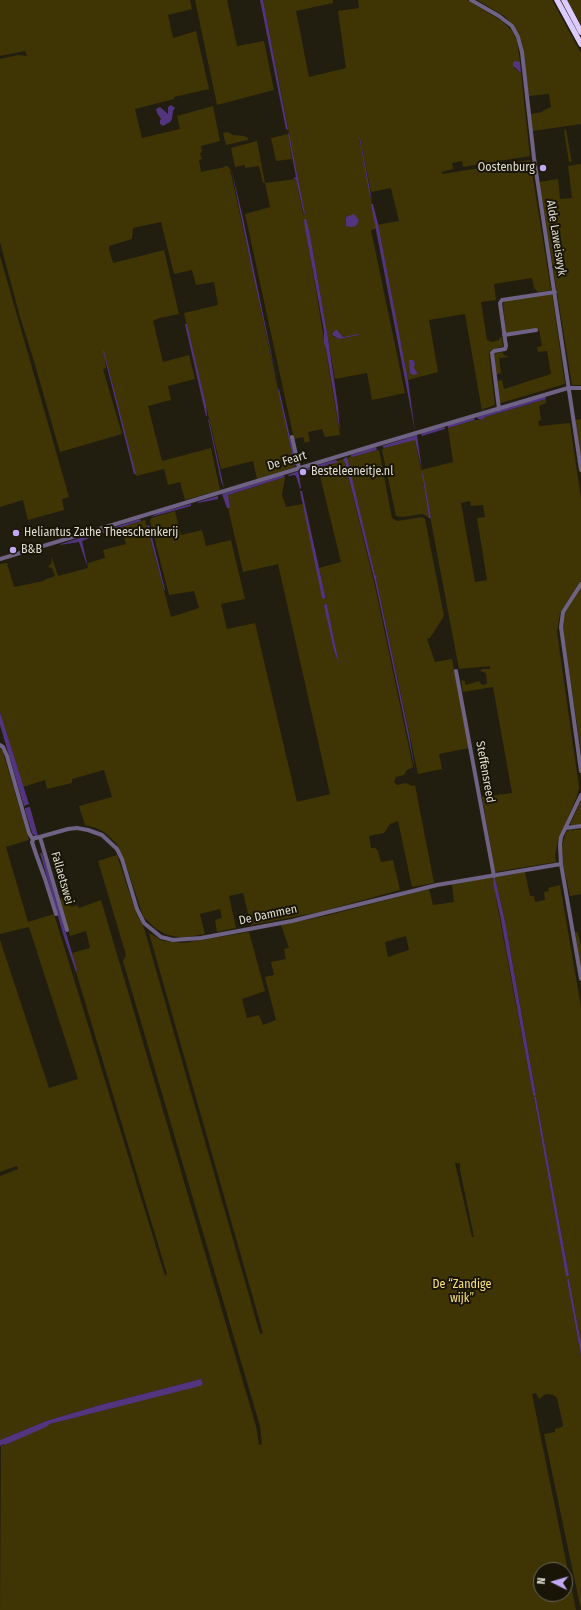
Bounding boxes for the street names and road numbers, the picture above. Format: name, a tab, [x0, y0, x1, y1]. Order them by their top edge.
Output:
street label: Alde Laweiswyk	[543, 199, 569, 277]
street label: De Feart	[266, 448, 308, 474]
street label: Steffensreed	[472, 740, 498, 804]
street label: Fallaetswei	[48, 850, 76, 906]
street label: De Dammen	[238, 902, 298, 928]

